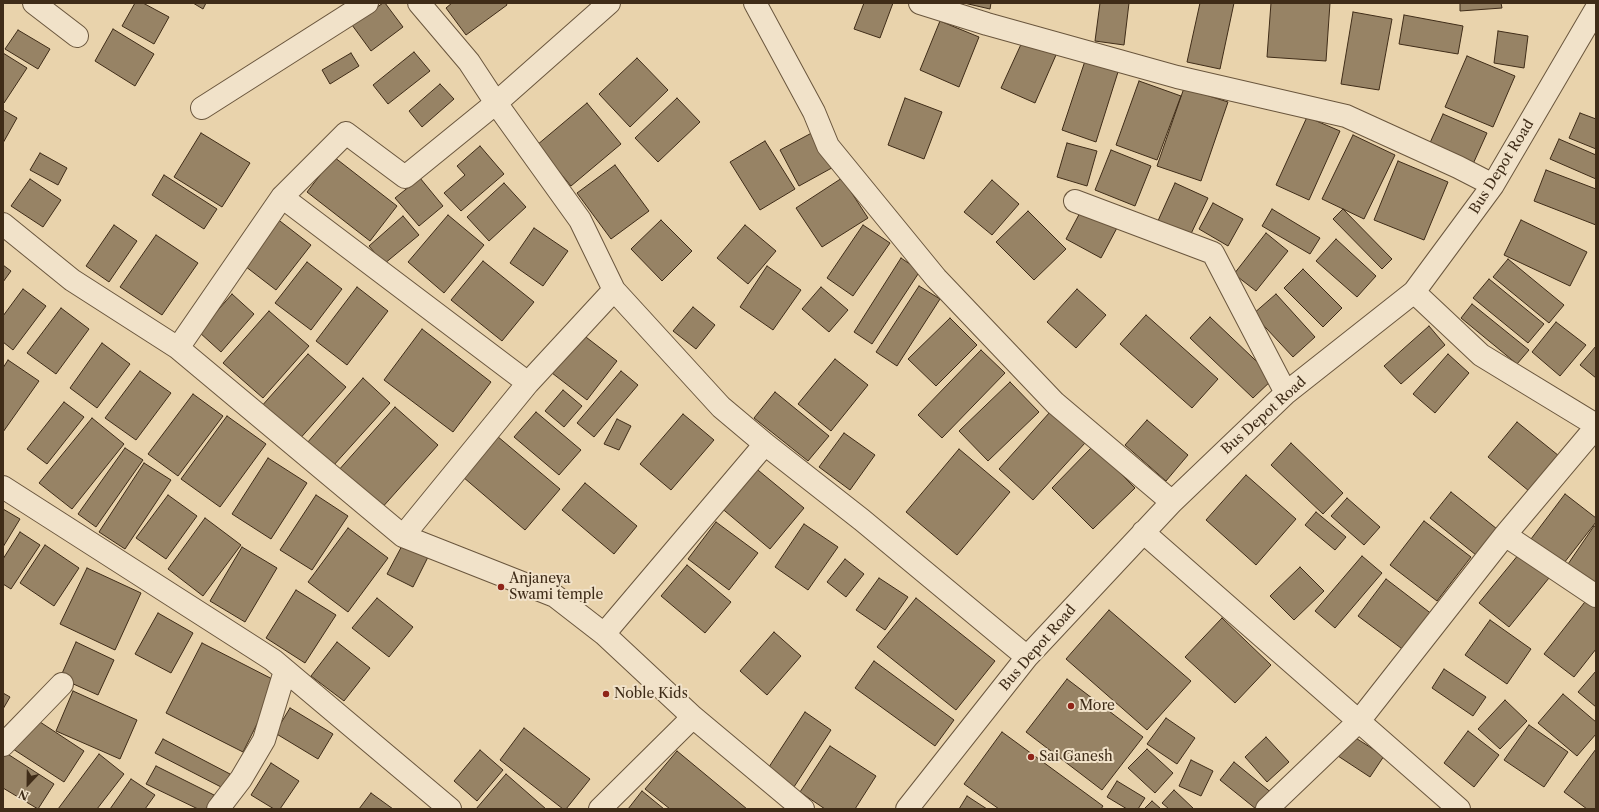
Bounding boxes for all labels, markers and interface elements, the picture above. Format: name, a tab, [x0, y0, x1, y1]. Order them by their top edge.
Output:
street label: Bus Depot Road	[1466, 117, 1538, 217]
street label: Bus Depot Road	[1218, 374, 1310, 458]
place label: Anjaneya Swami temple	[509, 571, 603, 604]
marker: Anjaneya Swami temple	[496, 582, 506, 592]
street label: Bus Depot Road	[996, 602, 1080, 694]
place label: Noble Kids	[614, 686, 688, 702]
marker: Noble Kids	[601, 689, 611, 699]
place label: More	[1079, 698, 1115, 714]
marker: More	[1066, 701, 1076, 711]
place label: Sai Ganesh	[1039, 749, 1113, 765]
marker: Sai Ganesh	[1026, 752, 1036, 762]
north arrow	[8, 764, 48, 804]
text: N	[16, 787, 31, 803]

